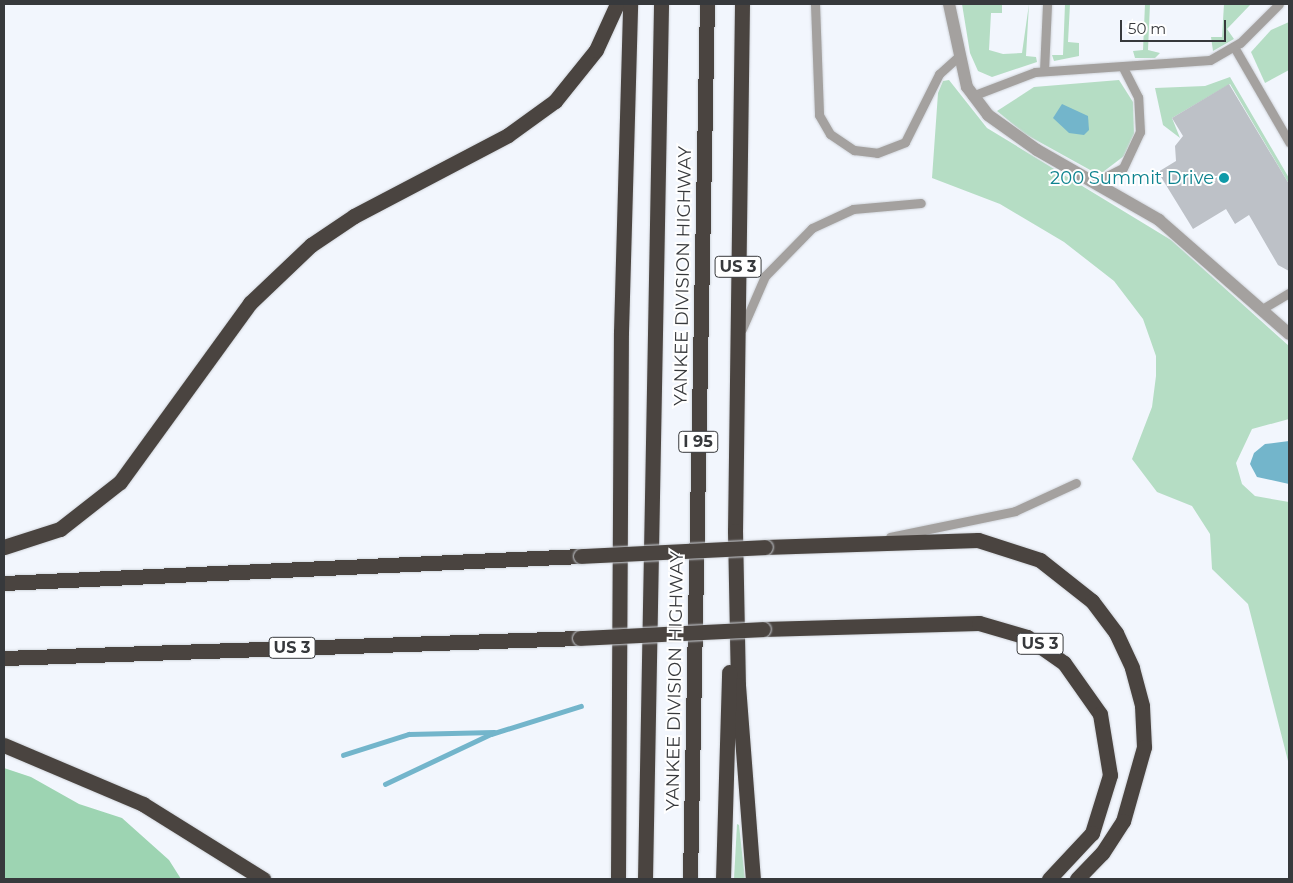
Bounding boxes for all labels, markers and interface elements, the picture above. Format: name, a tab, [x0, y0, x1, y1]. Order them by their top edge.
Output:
scale bar	[1123, 10, 1229, 42]
text: 50 m	[1128, 19, 1166, 38]
street label: YANKEE DIVISION HIGHWAY	[670, 146, 696, 406]
place label: 200 Summit Drive	[1050, 167, 1214, 189]
marker: 200 Summit Drive	[1218, 172, 1230, 184]
road number: US 3	[714, 253, 762, 280]
road number: I 95	[678, 428, 718, 456]
street label: YANKEE DIVISION HIGHWAY	[662, 551, 688, 811]
road number: US 3	[1016, 630, 1064, 658]
road number: US 3	[268, 634, 316, 661]

